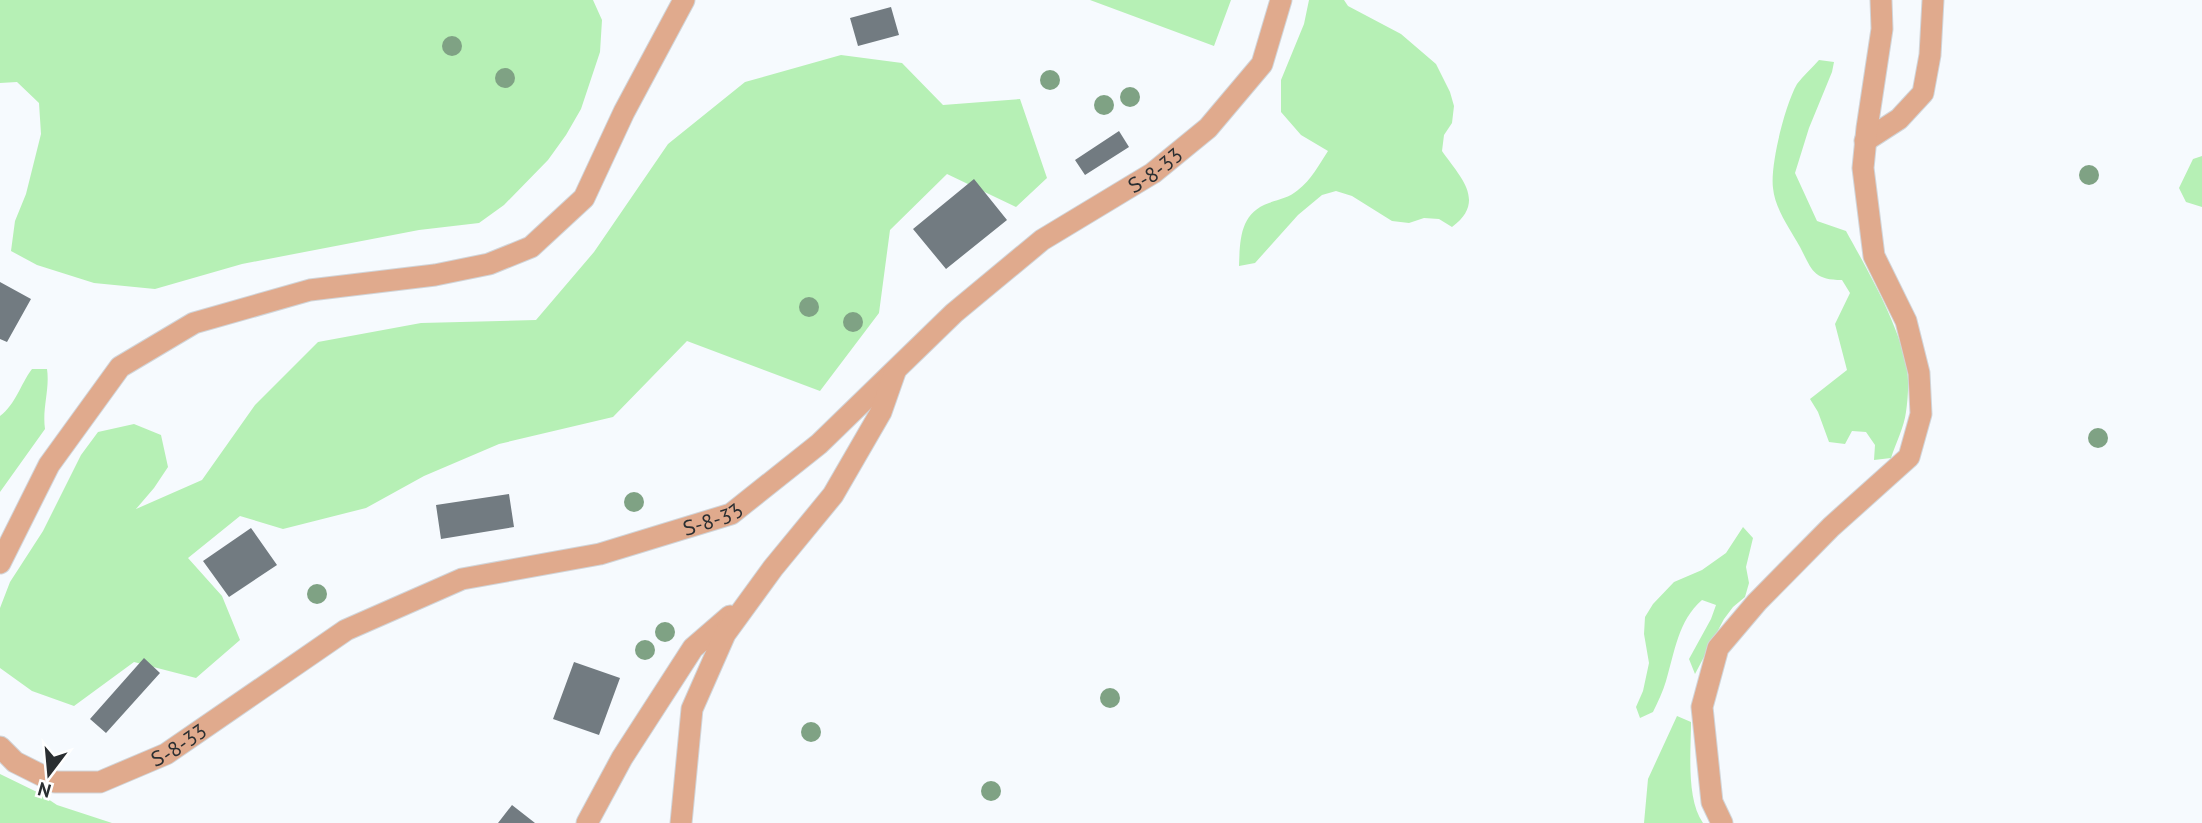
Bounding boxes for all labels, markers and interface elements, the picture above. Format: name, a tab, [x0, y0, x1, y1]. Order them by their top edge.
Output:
street label: Տ-8-33	[1123, 141, 1188, 199]
street label: Տ-8-33	[679, 496, 748, 541]
street label: Տ-8-33	[147, 717, 212, 772]
north arrow	[14, 739, 84, 809]
text: N	[35, 777, 54, 804]

